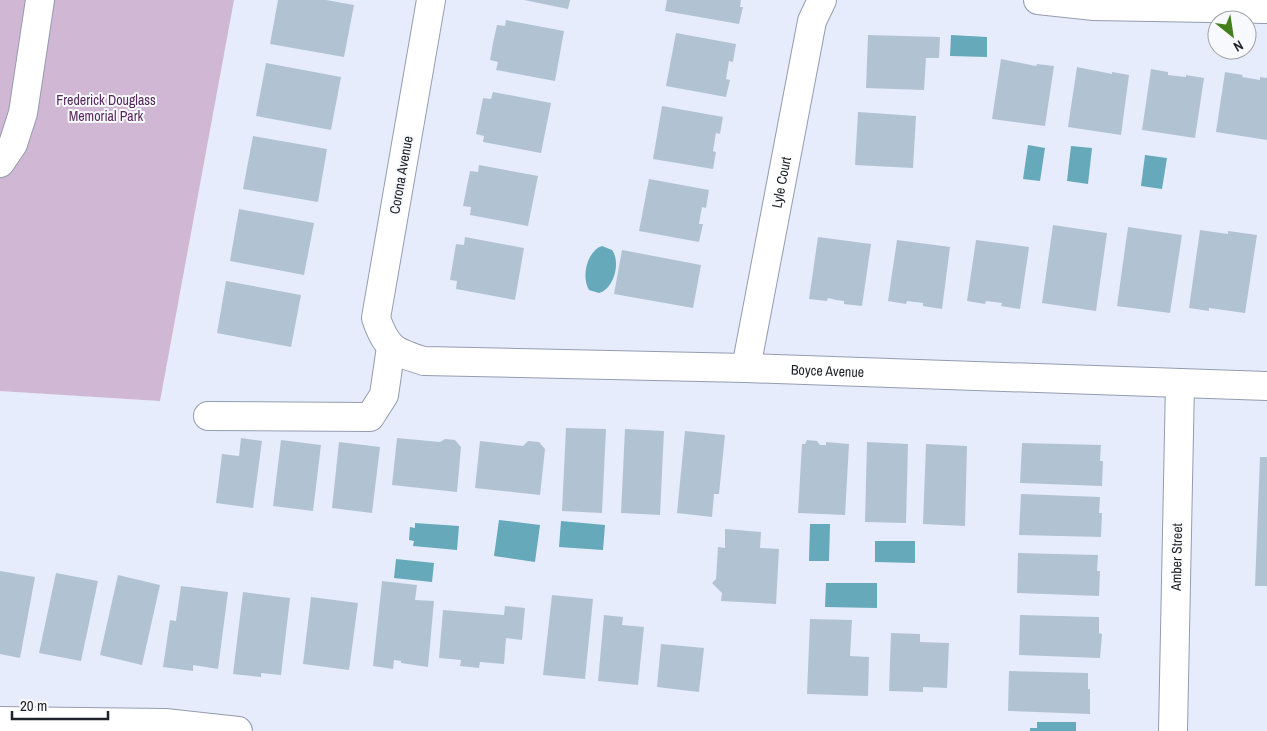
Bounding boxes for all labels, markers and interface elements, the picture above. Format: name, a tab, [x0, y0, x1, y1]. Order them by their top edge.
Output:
north arrow	[1207, 10, 1257, 60]
text: N	[1230, 36, 1247, 56]
park label: Frederick Douglass Memorial Park	[56, 91, 156, 125]
street label: Corona Avenue	[385, 135, 417, 215]
street label: Lyle Court	[768, 155, 795, 210]
street label: Boyce Avenue	[791, 361, 864, 381]
street label: Amber Street	[1167, 523, 1186, 592]
scale bar	[12, 688, 109, 720]
text: 20 m	[20, 695, 47, 716]

